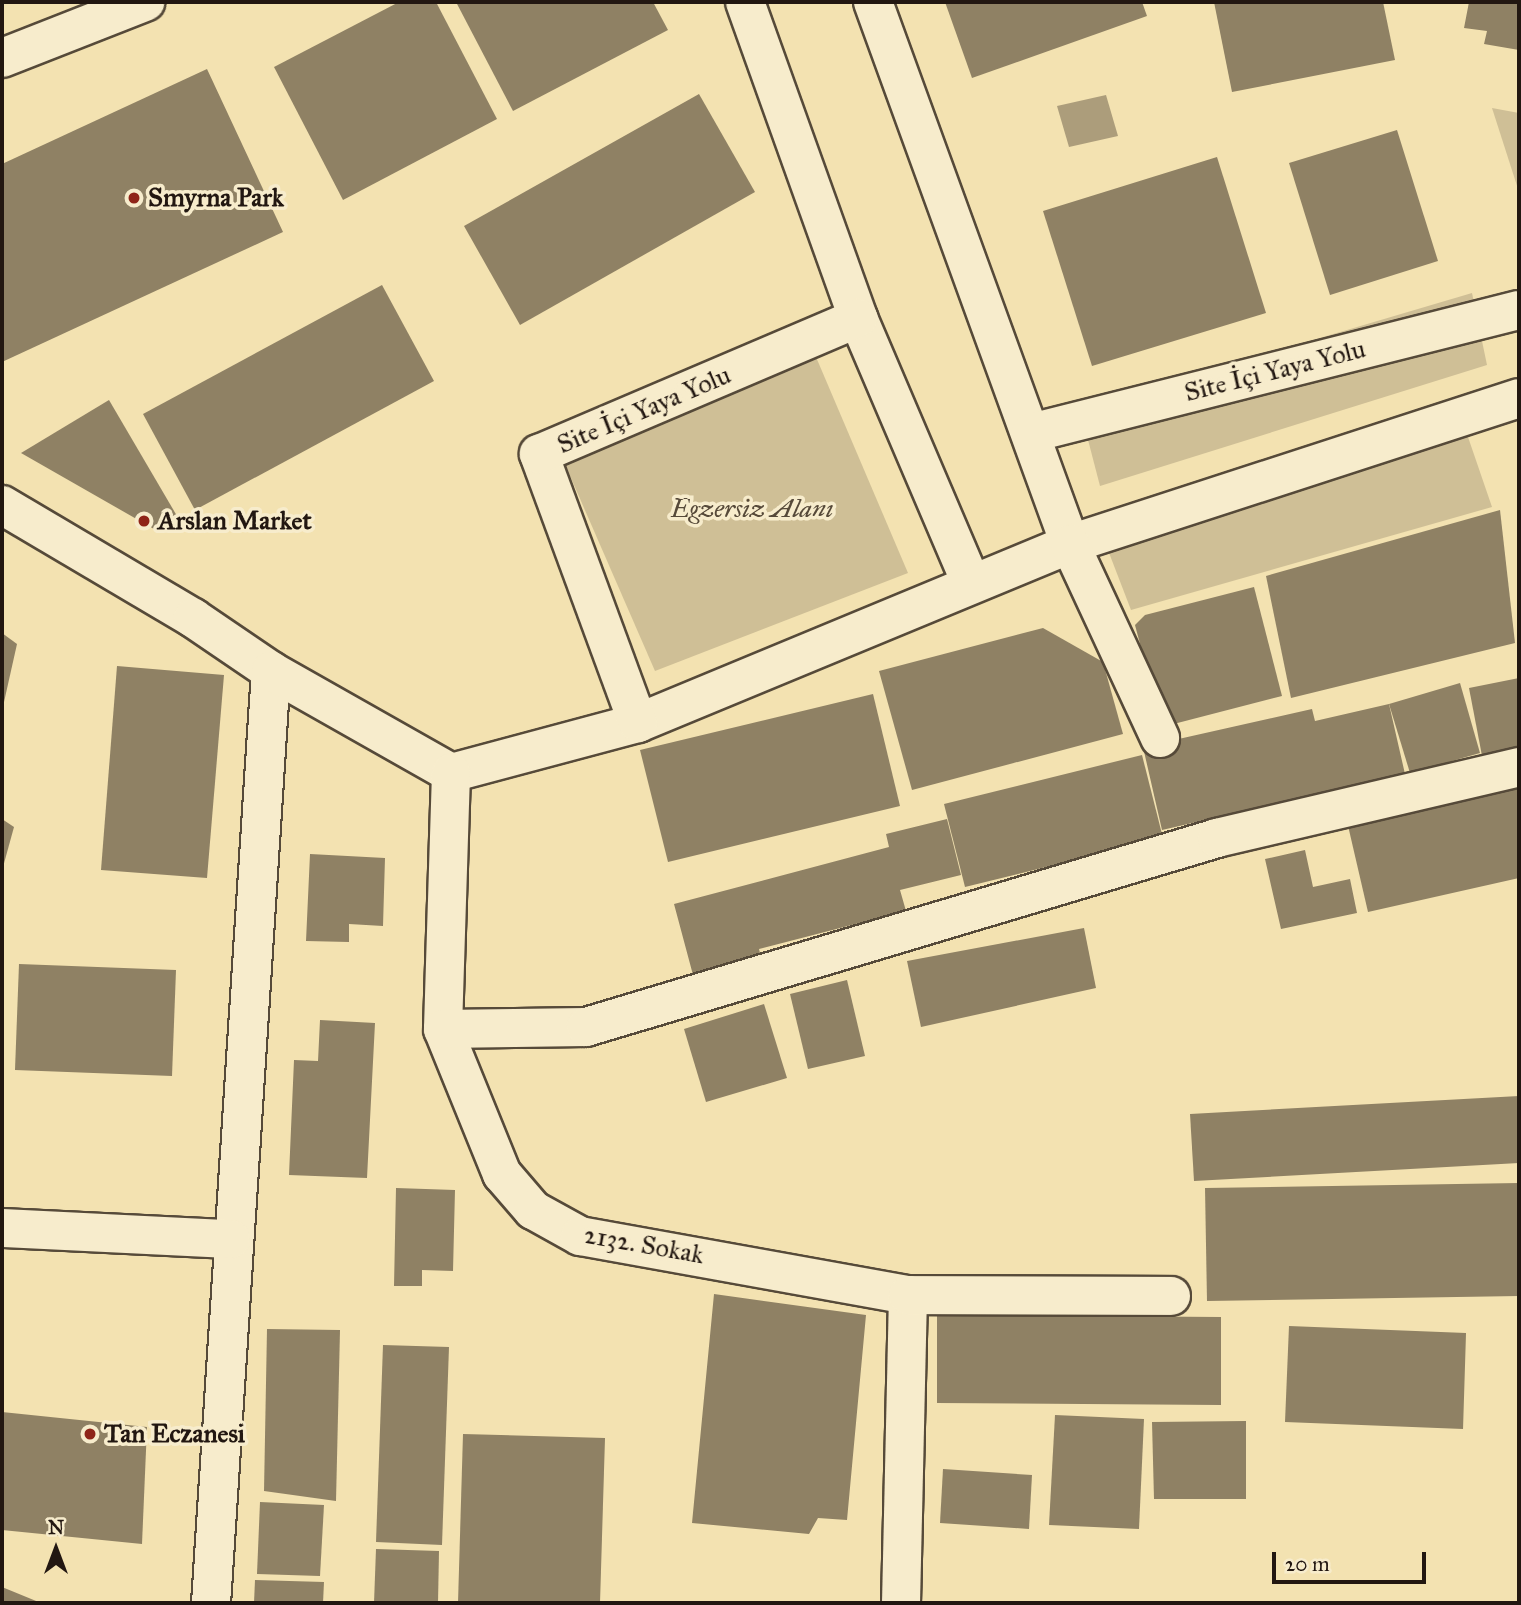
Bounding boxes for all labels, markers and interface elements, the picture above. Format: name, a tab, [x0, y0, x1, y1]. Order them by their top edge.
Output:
place label: Smyrna Park	[148, 182, 284, 214]
marker: Smyrna Park	[126, 190, 142, 206]
street label: Site İçi Yaya Yolu	[1181, 333, 1369, 409]
street label: Site İçi Yaya Yolu	[553, 359, 735, 461]
park label: Egzersiz Alanı	[671, 493, 833, 525]
place label: Arslan Market	[158, 505, 312, 537]
marker: Arslan Market	[136, 513, 152, 529]
street label: 2132. Sokak	[582, 1219, 706, 1271]
place label: Tan Eczanesi	[104, 1418, 245, 1450]
marker: Tan Eczanesi	[82, 1426, 98, 1442]
north arrow	[21, 1514, 91, 1584]
text: N	[48, 1516, 64, 1539]
scale bar	[1276, 1538, 1430, 1582]
text: 20 m	[1285, 1551, 1330, 1577]

